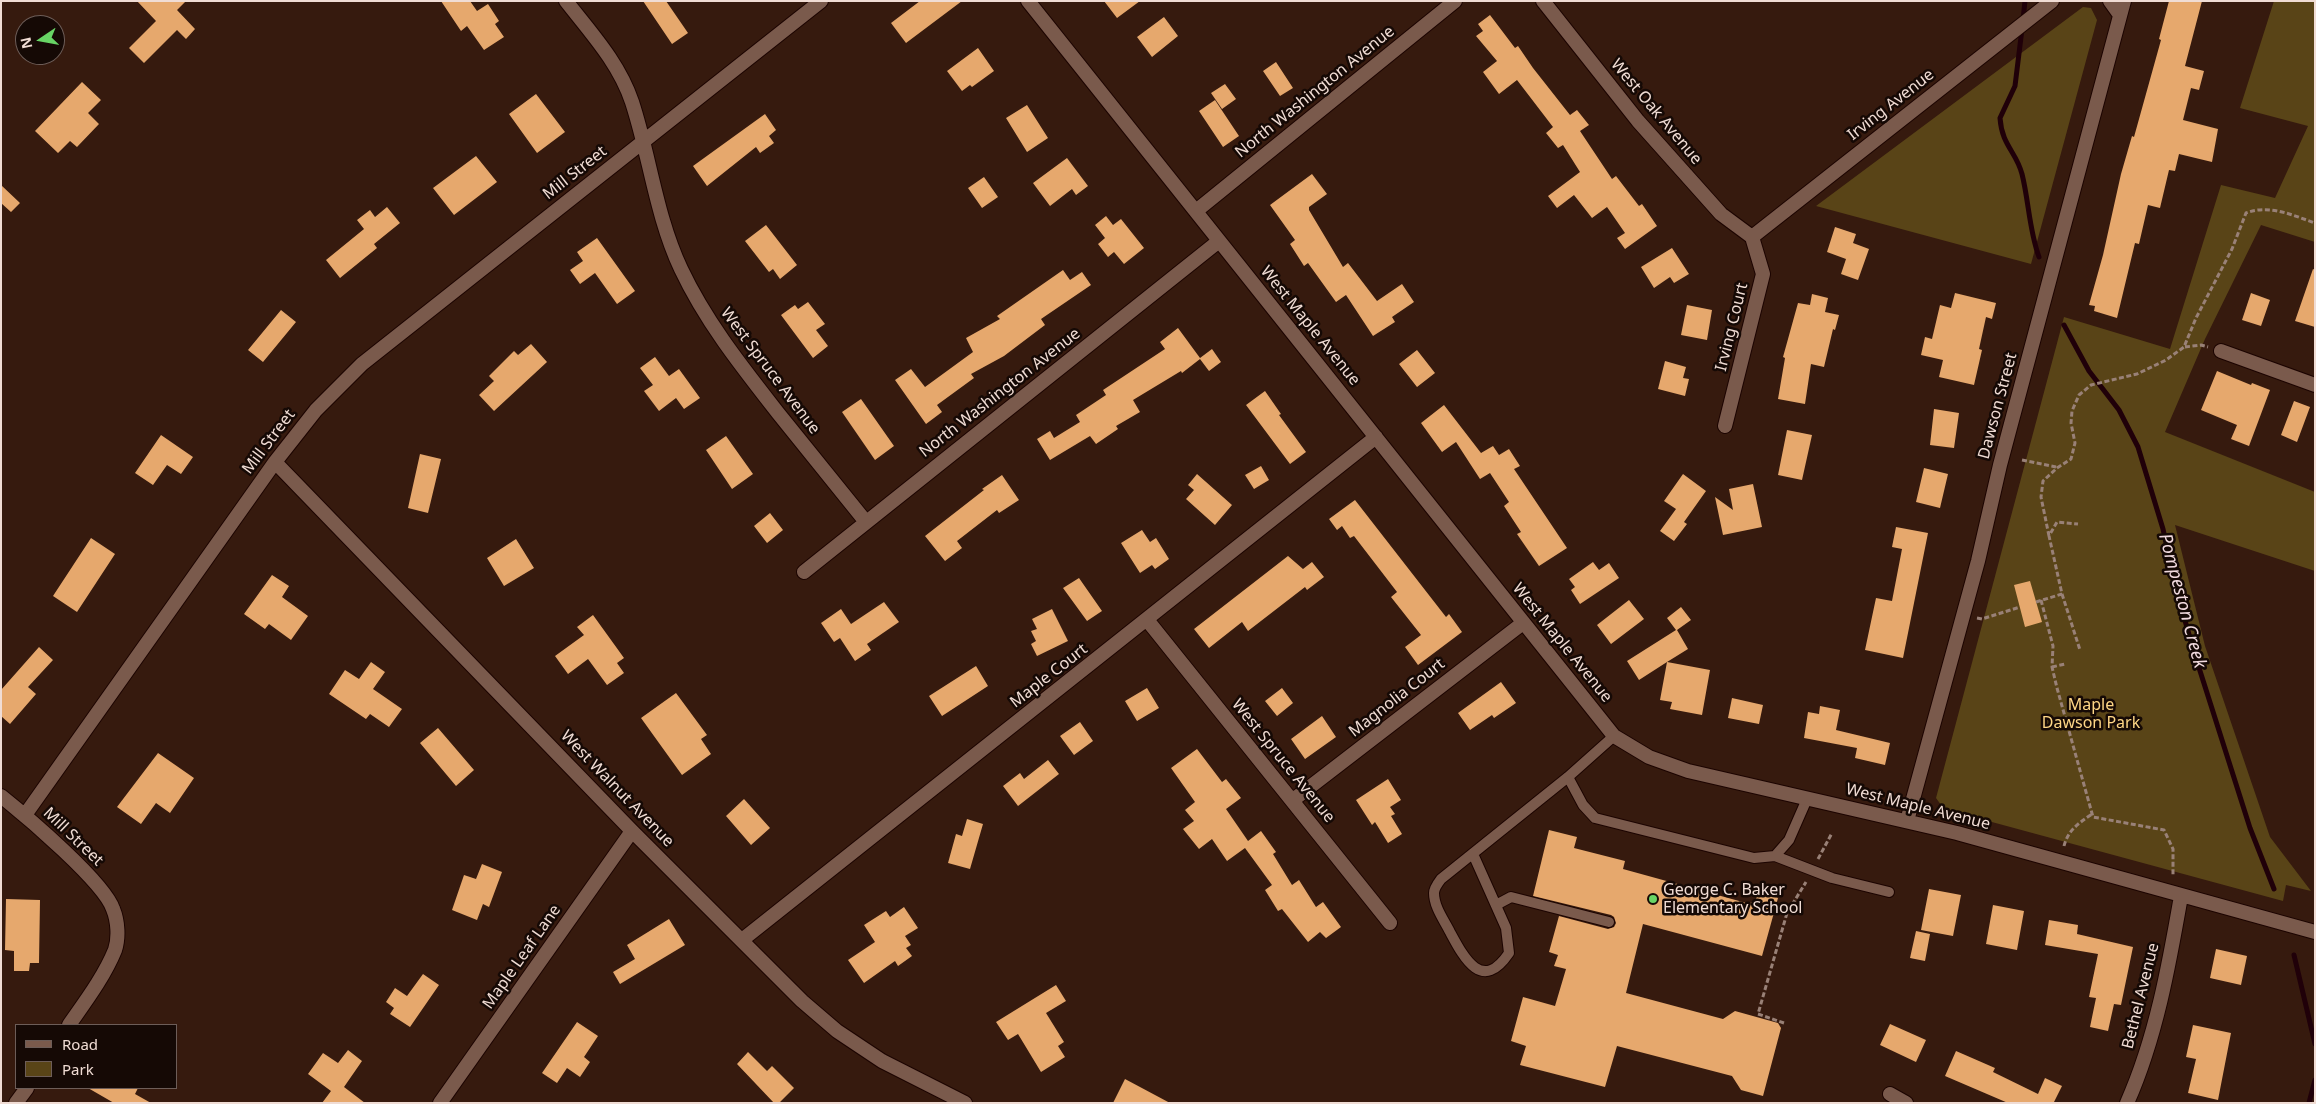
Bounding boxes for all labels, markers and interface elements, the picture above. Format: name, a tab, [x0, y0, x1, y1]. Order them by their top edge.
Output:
north arrow	[15, 15, 65, 65]
street label: North Washington Avenue	[1232, 22, 1398, 162]
text: N	[15, 35, 36, 51]
street label: West Oak Avenue	[1606, 55, 1706, 169]
street label: Irving Avenue	[1844, 65, 1938, 145]
street label: Mill Street	[539, 142, 611, 204]
street label: West Maple Avenue	[1256, 262, 1364, 390]
street label: Irving Court	[1712, 281, 1752, 373]
street label: West Spruce Avenue	[716, 304, 824, 438]
street label: North Washington Avenue	[916, 324, 1084, 462]
street label: Dawson Street	[1975, 351, 2021, 461]
street label: Mill Street	[239, 406, 299, 478]
water label: Pompeston Creek	[2154, 531, 2210, 671]
street label: West Maple Avenue	[1508, 579, 1616, 707]
street label: Maple Court	[1007, 640, 1091, 712]
street label: Magnolia Court	[1345, 655, 1449, 741]
street label: West Spruce Avenue	[1227, 695, 1339, 827]
park label: Maple Dawson Park	[2042, 695, 2140, 733]
street label: West Walnut Avenue	[556, 727, 678, 851]
street label: West Maple Avenue	[1844, 780, 1992, 834]
street label: Mill Street	[39, 804, 107, 870]
place label: George C. Baker Elementary School	[1663, 880, 1802, 918]
marker: George C. Baker Elementary School	[1647, 893, 1659, 905]
street label: Maple Leaf Lane	[479, 901, 565, 1013]
street label: Bethel Avenue	[2119, 941, 2163, 1051]
legend	[15, 1024, 178, 1089]
text: Road	[62, 1034, 98, 1054]
text: Park	[62, 1059, 94, 1079]

